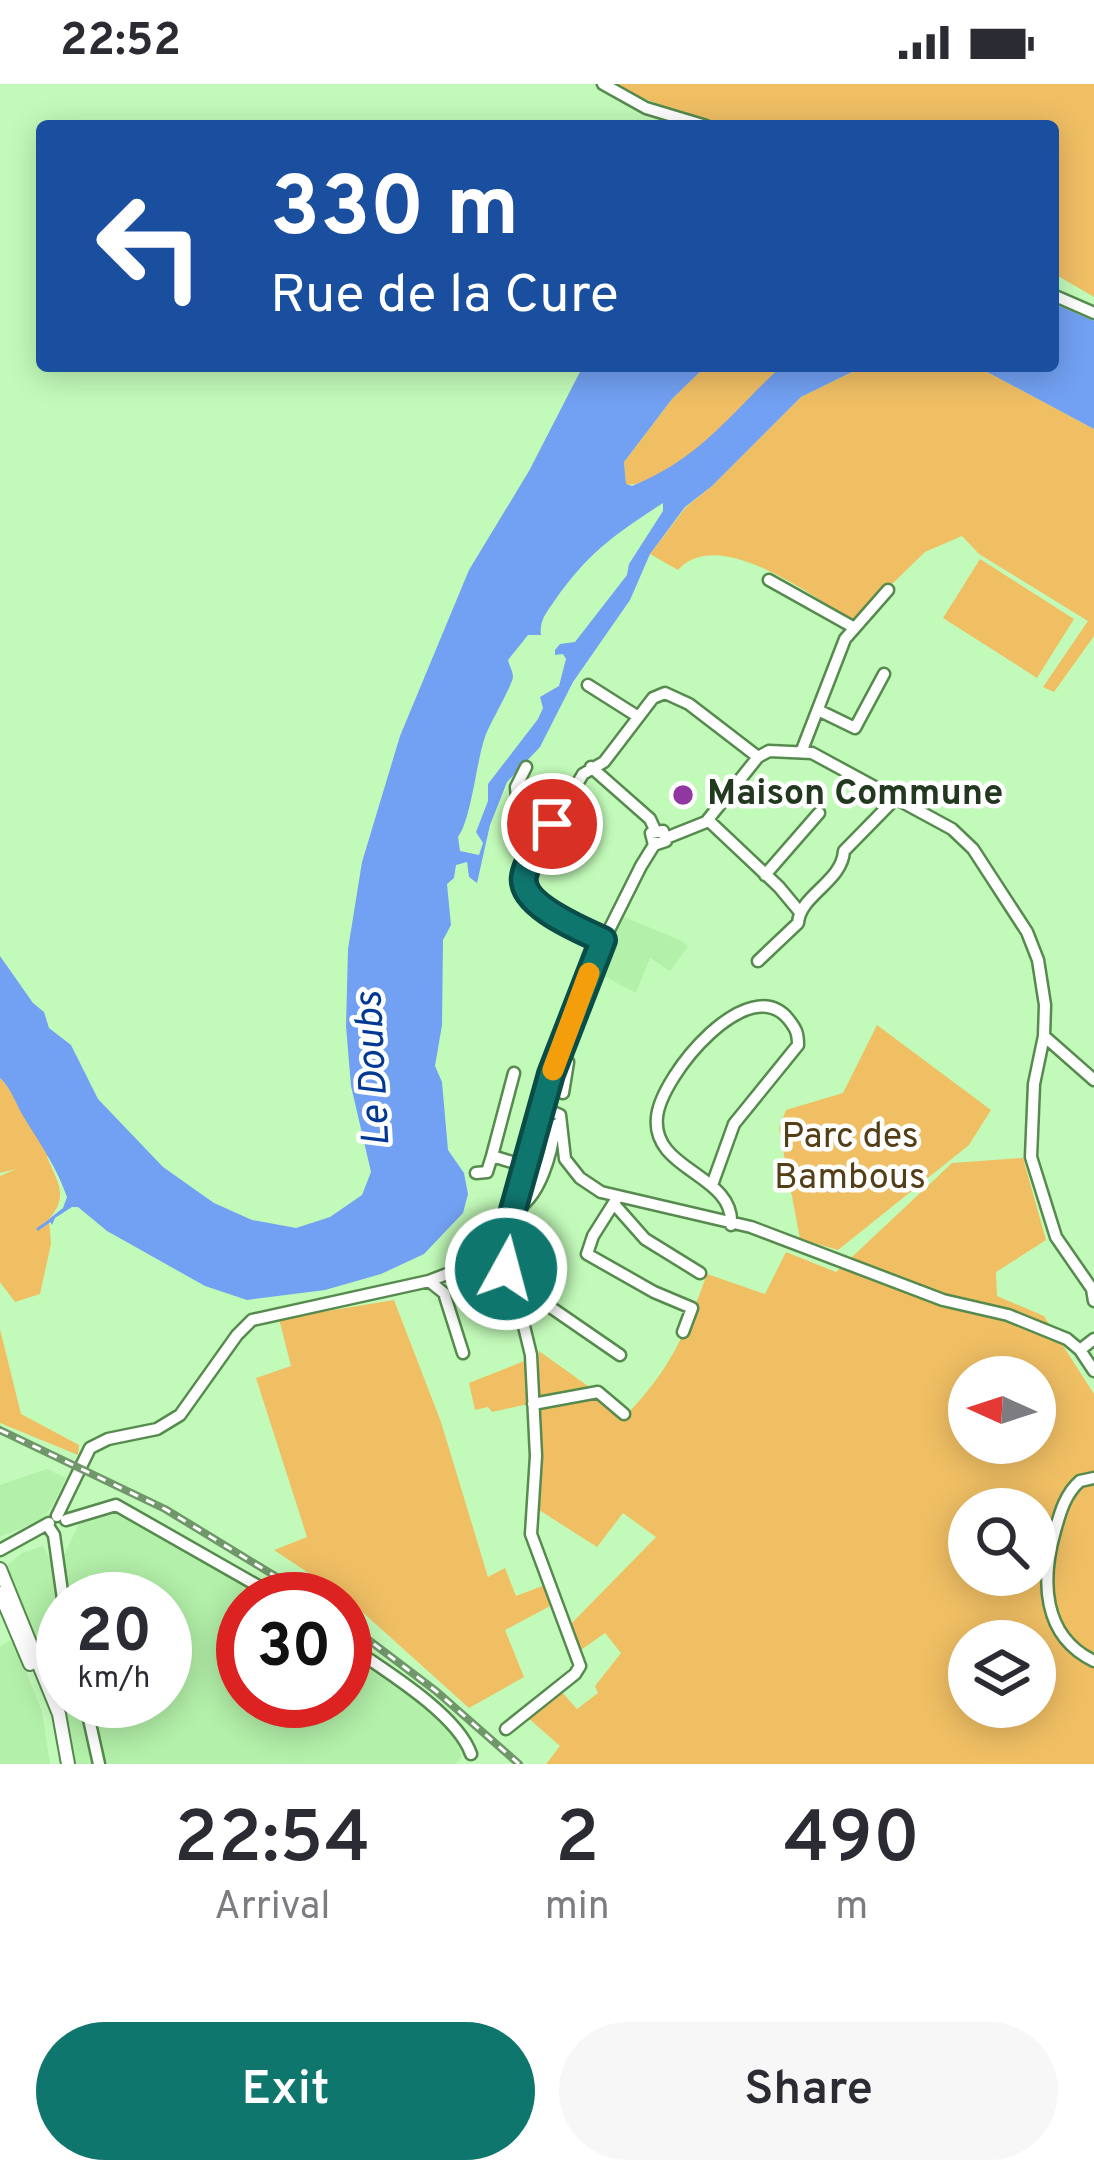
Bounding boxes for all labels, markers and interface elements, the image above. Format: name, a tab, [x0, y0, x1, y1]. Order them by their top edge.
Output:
text: 22:52	[60, 14, 181, 71]
text: 330 m	[270, 159, 519, 265]
icon: left	[72, 168, 228, 324]
text: Rue de la Cure	[270, 263, 619, 332]
place label: Maison Commune	[707, 772, 1003, 818]
pin	[501, 773, 603, 875]
marker: Maison Commune	[670, 782, 696, 808]
icon: arrive	[519, 791, 585, 857]
water label: Le Doubs	[346, 989, 404, 1148]
park label: Parc des Bambous	[774, 1115, 926, 1202]
position arrow	[443, 1206, 569, 1332]
north arrow	[948, 1356, 1056, 1464]
map controls	[948, 1356, 1056, 1728]
button: search	[948, 1488, 1056, 1596]
speed limit sign: 30	[216, 1572, 372, 1728]
text: 20	[76, 1597, 152, 1673]
button: layers	[948, 1620, 1056, 1728]
text: km/h	[78, 1661, 150, 1698]
text: 22:54	[174, 1796, 371, 1888]
text: 2	[555, 1796, 599, 1888]
text: 490	[784, 1796, 920, 1888]
text: Arrival	[214, 1884, 330, 1933]
text: min	[545, 1884, 610, 1933]
text: m	[835, 1884, 868, 1933]
button: Exit	[36, 2022, 535, 2160]
button: Share	[559, 2022, 1058, 2160]

